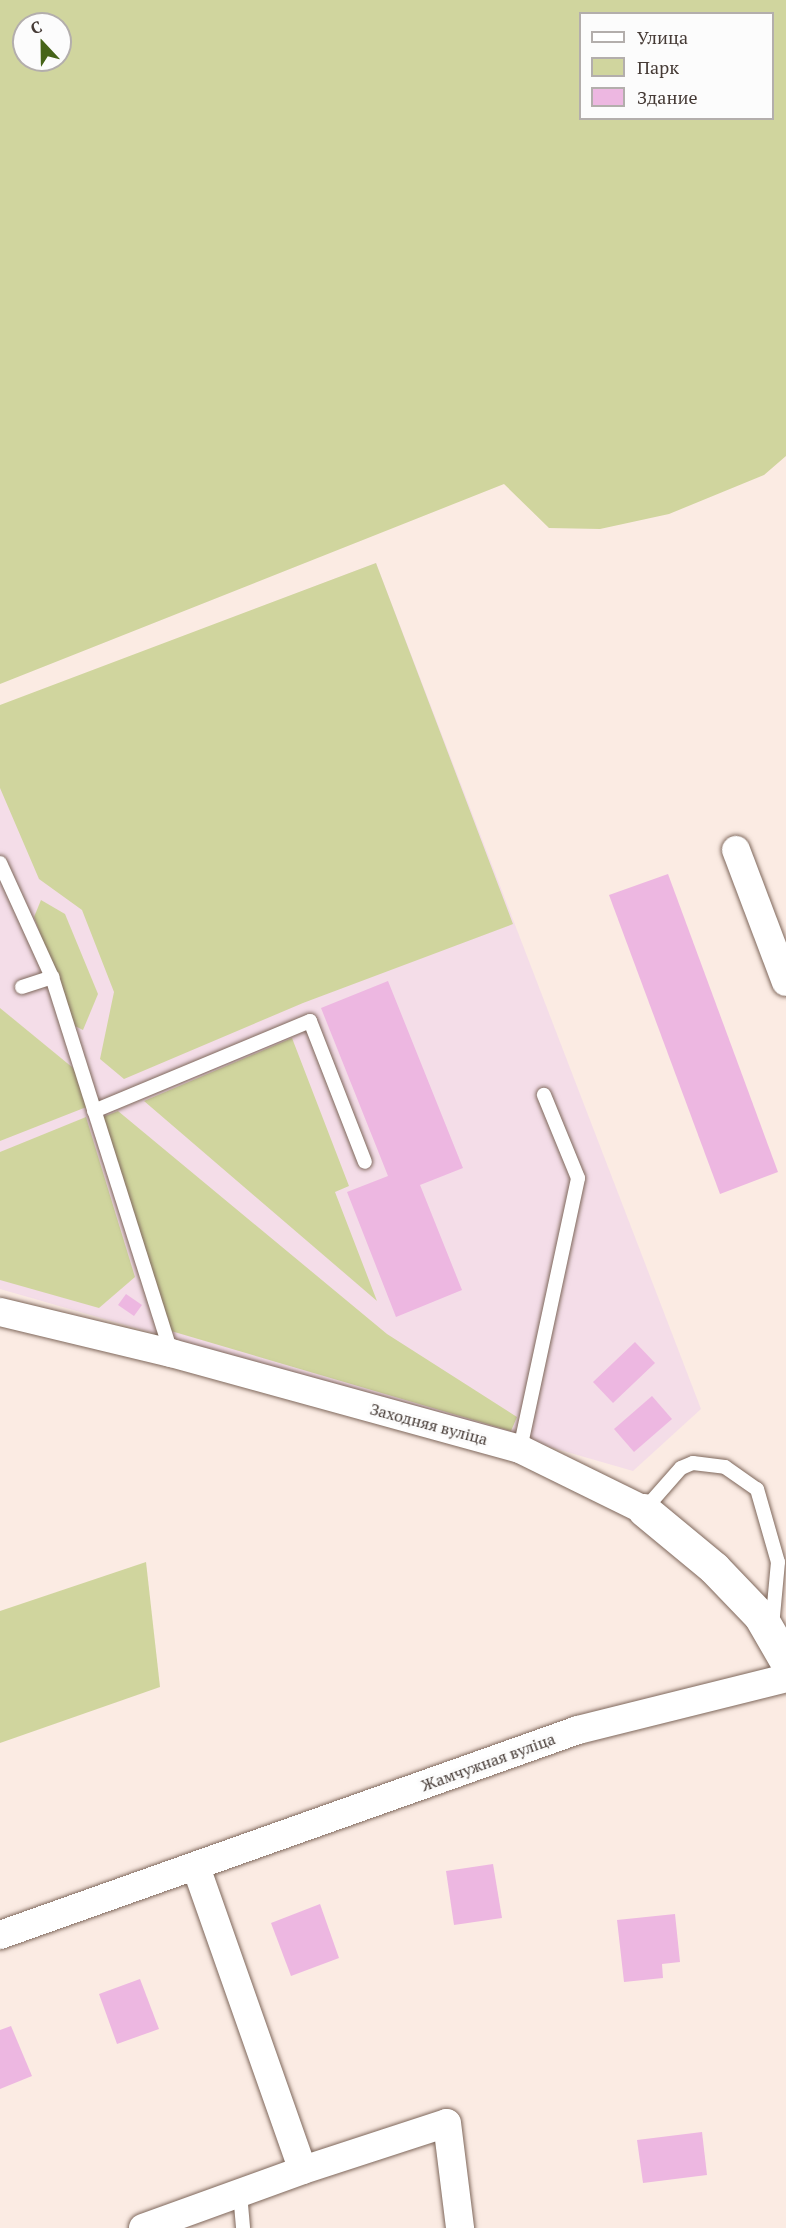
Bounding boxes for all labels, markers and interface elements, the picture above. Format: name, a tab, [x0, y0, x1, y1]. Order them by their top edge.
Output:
north arrow	[12, 12, 72, 72]
legend	[579, 12, 774, 120]
text: С	[27, 15, 45, 39]
text: Улица	[637, 25, 688, 49]
text: Парк	[637, 55, 679, 79]
text: Здание	[637, 85, 697, 109]
street label: Заходняя вуліца	[368, 1399, 490, 1449]
street label: Жамчужная вуліца	[418, 1729, 558, 1795]

